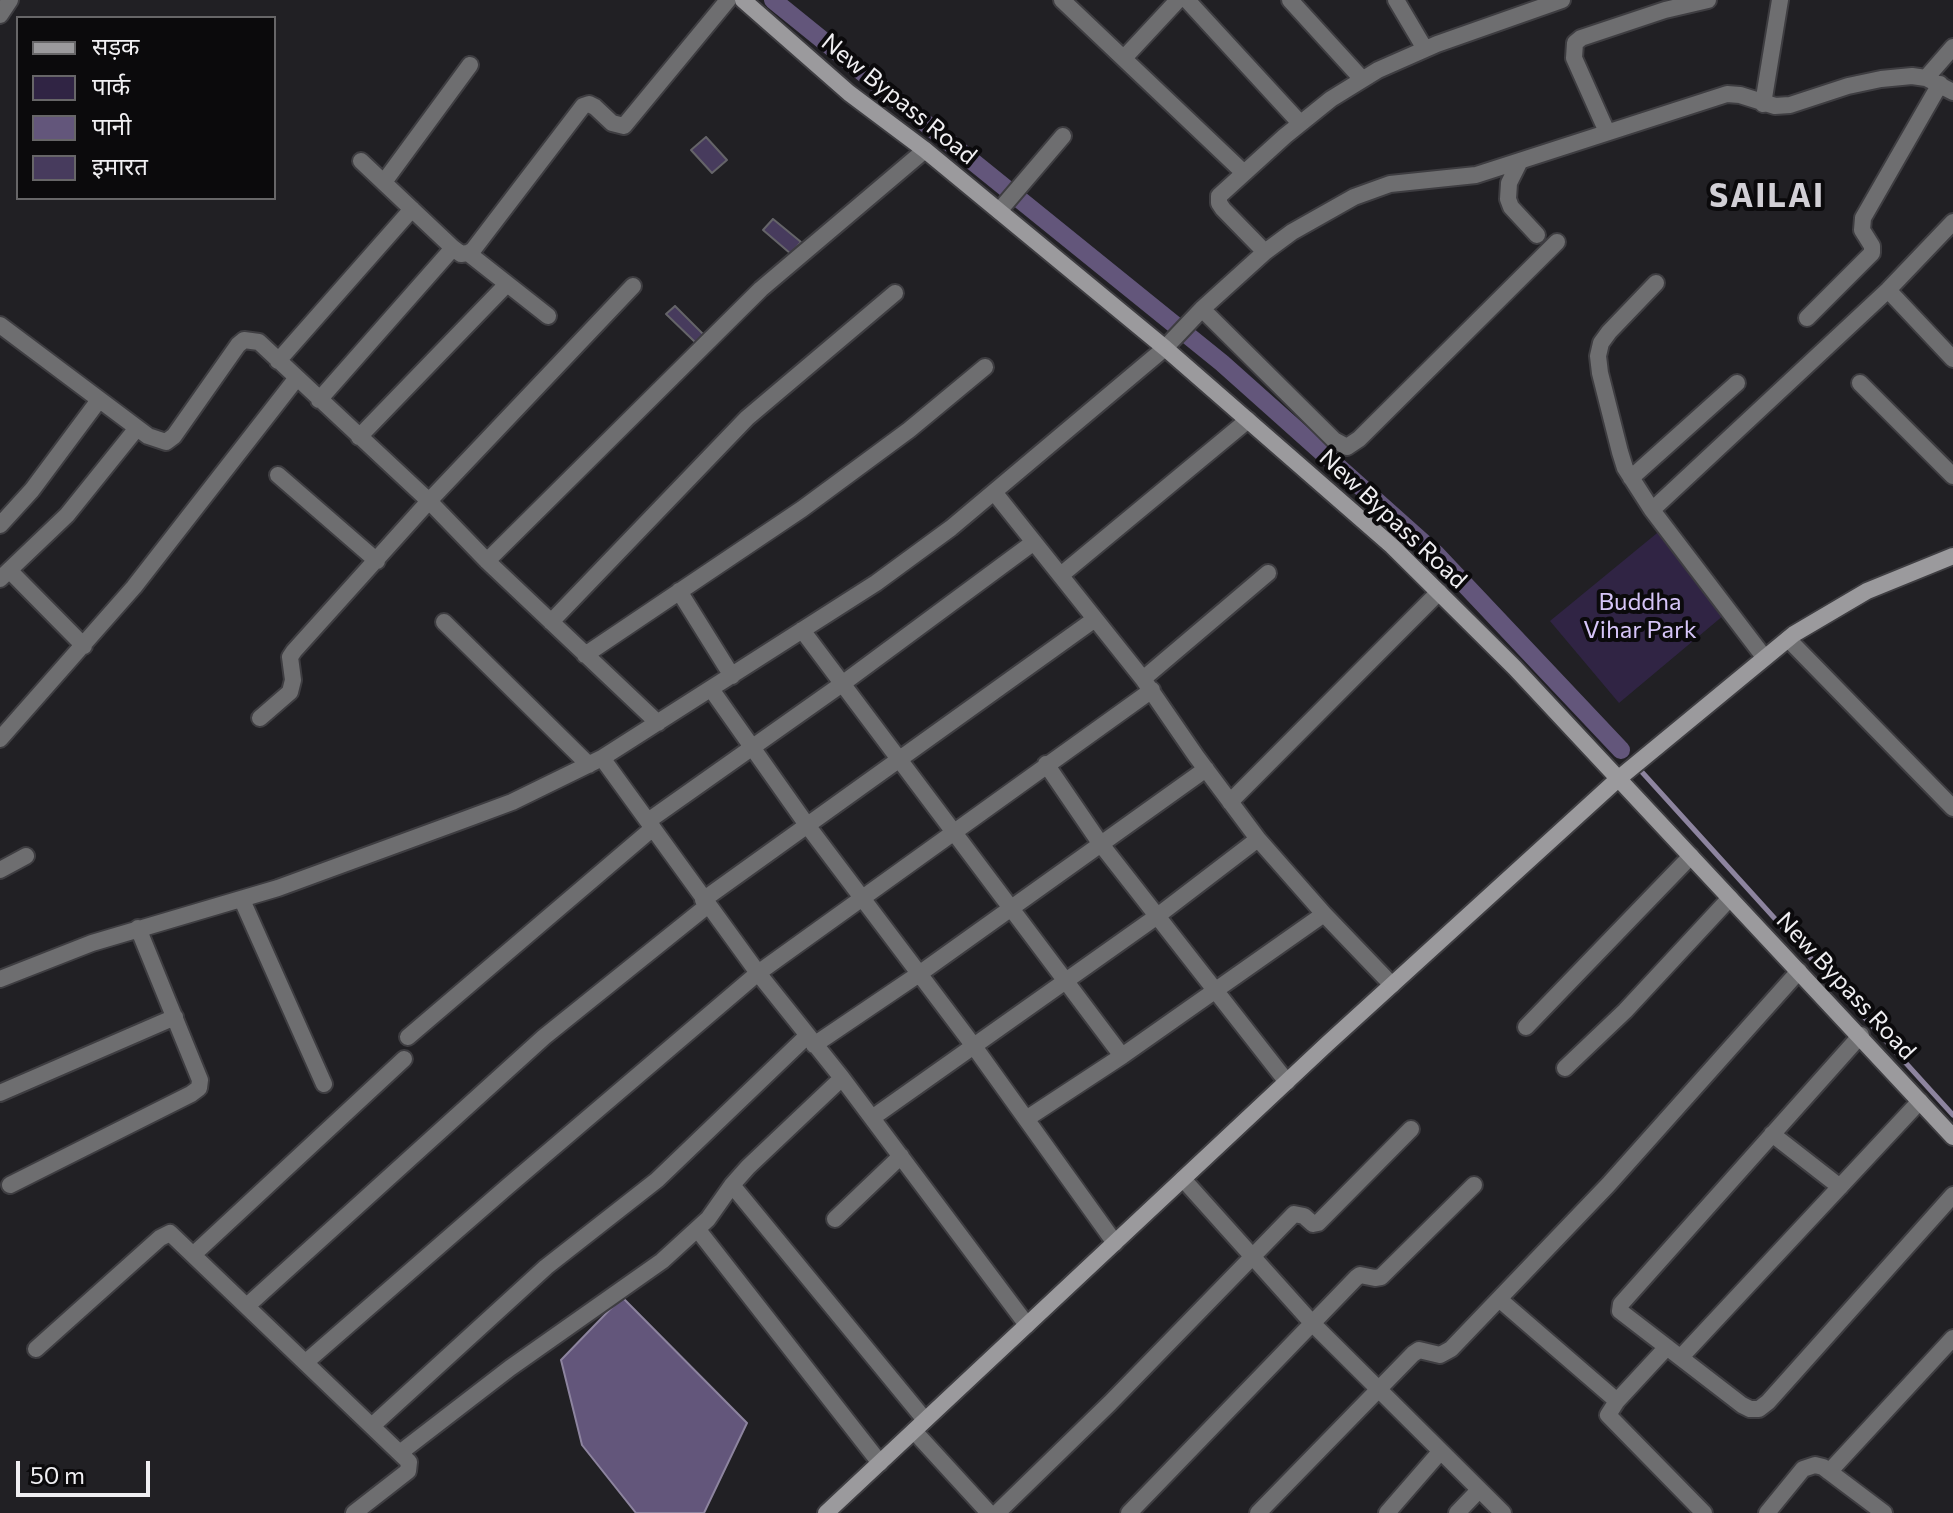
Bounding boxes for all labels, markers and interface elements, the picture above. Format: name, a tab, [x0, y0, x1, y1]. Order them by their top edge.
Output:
legend	[16, 16, 276, 200]
street label: New Bypass Road	[816, 28, 982, 170]
text: सड़क	[92, 31, 140, 60]
text: पार्क	[92, 71, 130, 100]
text: पानी	[92, 111, 131, 140]
text: इमारत	[92, 151, 148, 180]
district label: SAILAI	[1709, 177, 1825, 215]
street label: New Bypass Road	[1313, 443, 1473, 595]
park label: Buddha Vihar Park	[1583, 588, 1697, 644]
street label: New Bypass Road	[1770, 906, 1922, 1066]
scale bar	[20, 1445, 154, 1495]
text: 50 m	[30, 1460, 85, 1489]

